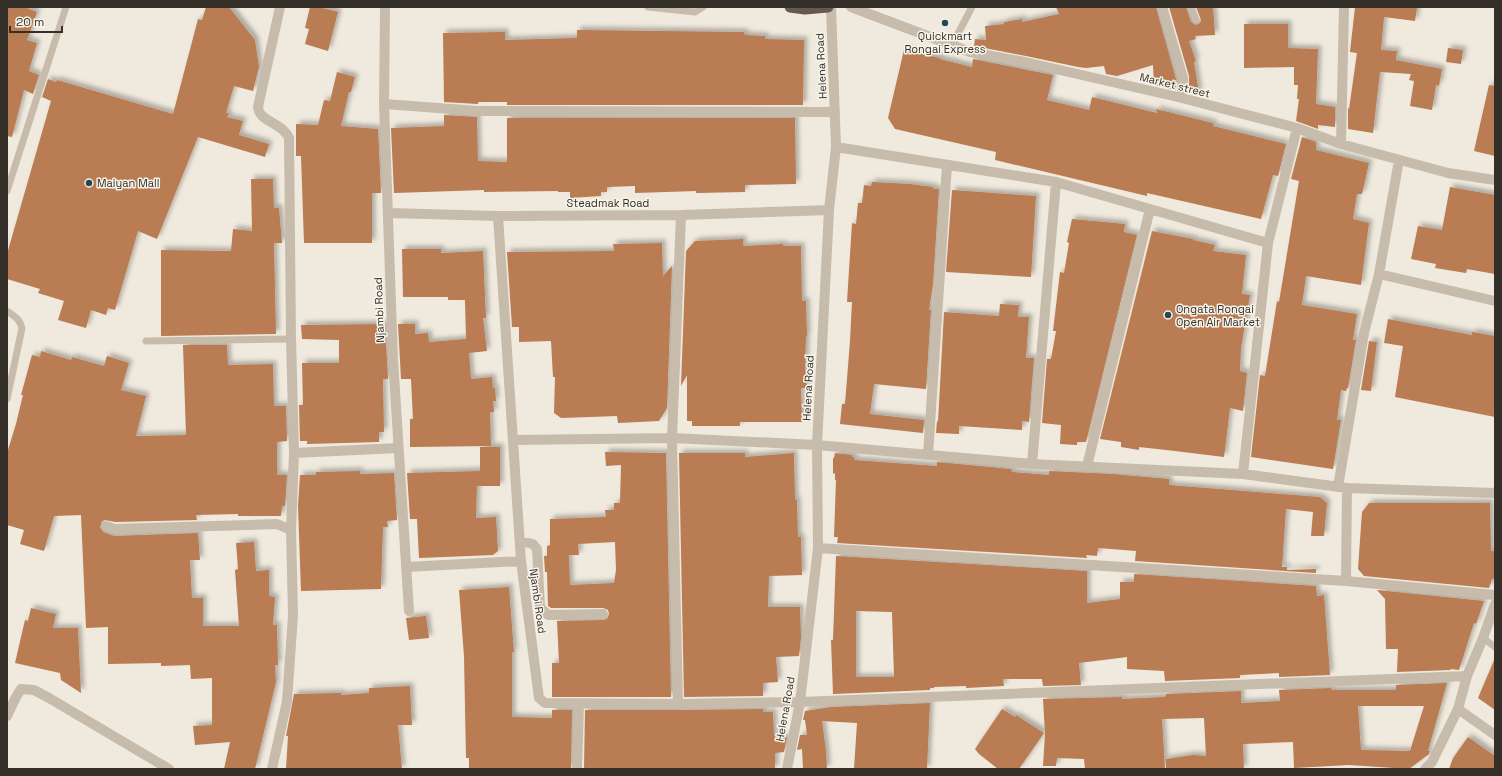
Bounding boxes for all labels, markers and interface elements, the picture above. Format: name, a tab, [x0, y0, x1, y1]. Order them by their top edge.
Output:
scale bar	[10, 8, 62, 34]
text: 20 m	[16, 14, 44, 30]
marker: Quickmart Rongai Express	[940, 18, 950, 28]
place label: Quickmart Rongai Express	[904, 29, 986, 56]
street label: Helena Road	[812, 33, 830, 99]
street label: Market street	[1138, 69, 1212, 101]
place label: Maiyan Mall	[97, 176, 159, 190]
marker: Maiyan Mall	[84, 178, 94, 188]
street label: Steadmak Road	[567, 196, 649, 210]
street label: Njambi Road	[371, 277, 387, 343]
place label: Ongata Rongai Open Air Market	[1176, 302, 1260, 329]
marker: Ongata Rongai Open Air Market	[1163, 310, 1173, 320]
street label: Helena Road	[799, 355, 817, 421]
street label: Njambi Road	[527, 568, 549, 634]
street label: Helena Road	[772, 675, 798, 743]

